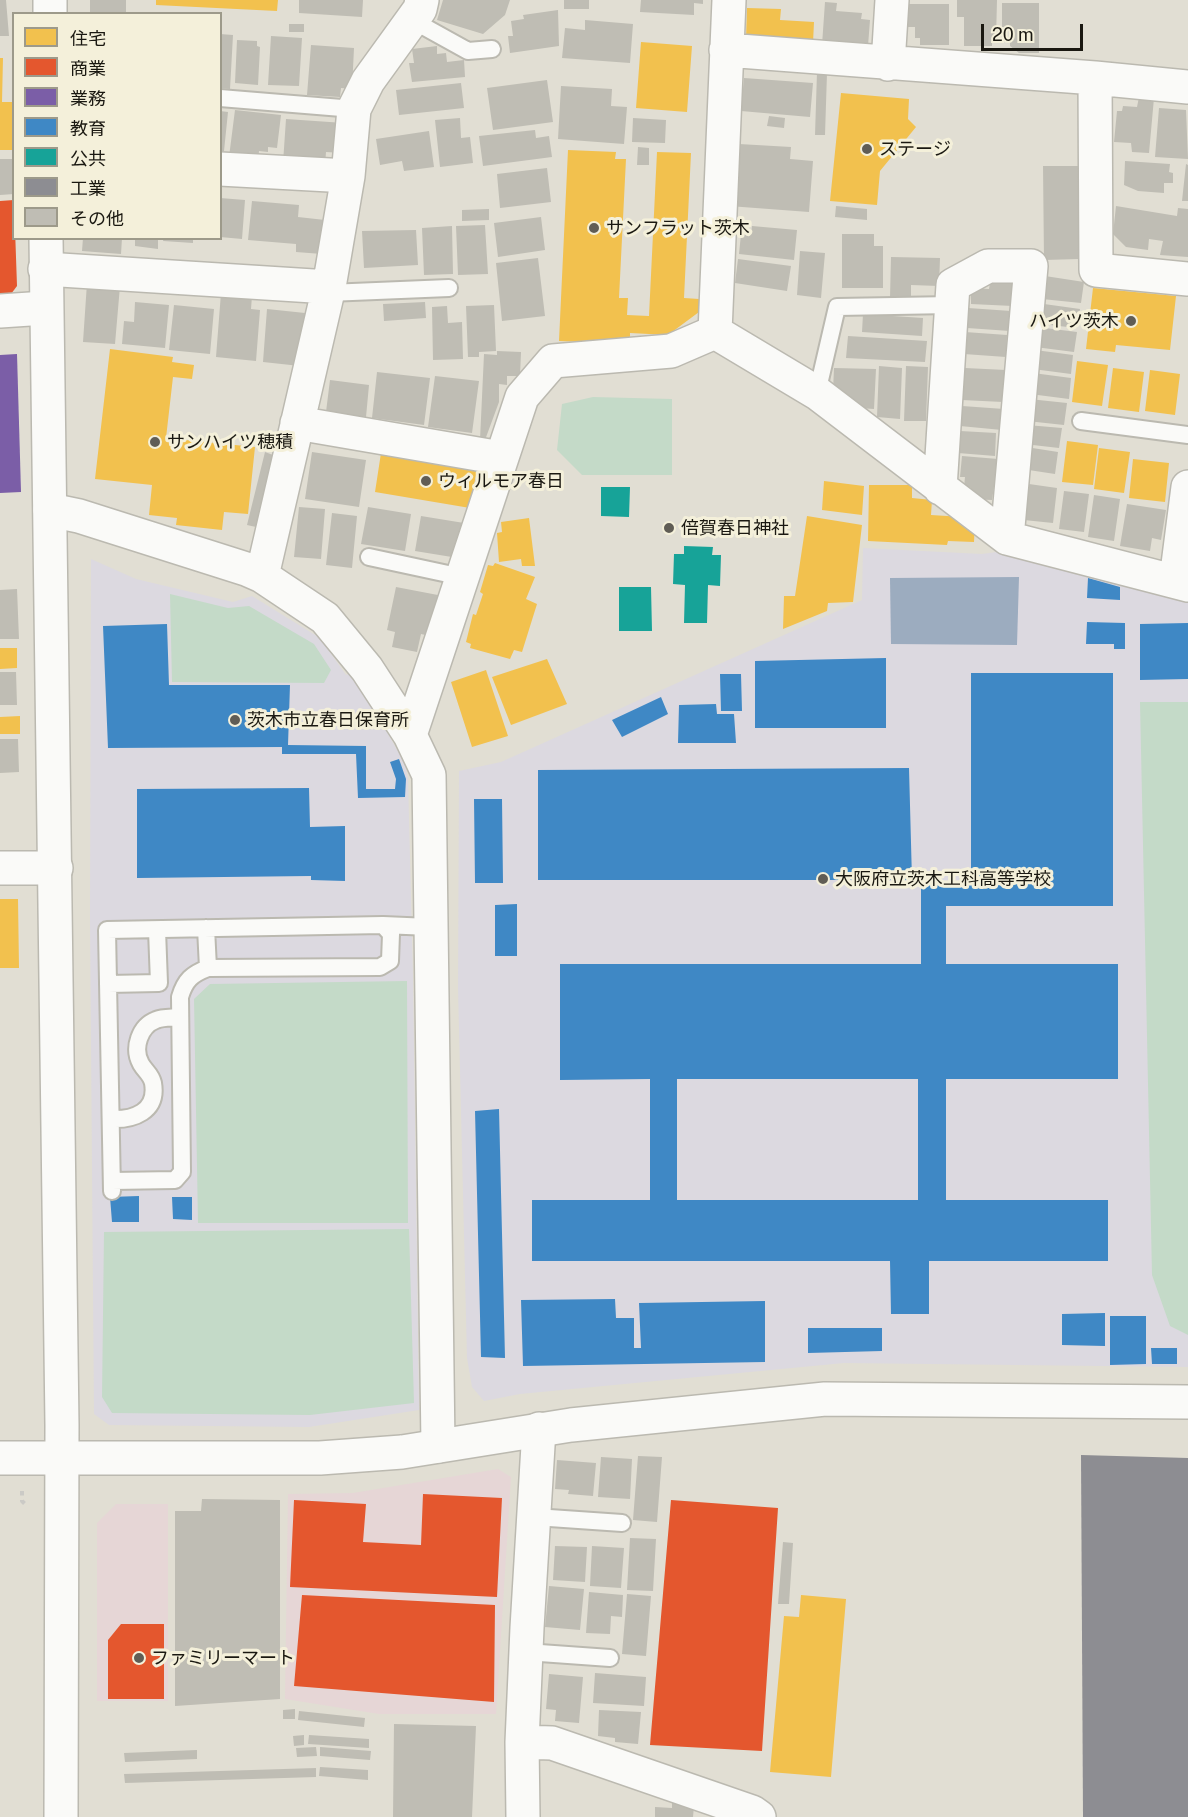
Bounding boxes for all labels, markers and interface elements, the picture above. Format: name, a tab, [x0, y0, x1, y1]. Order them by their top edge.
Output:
legend	[12, 12, 222, 240]
scale bar	[984, 12, 1086, 50]
text: 20 m	[992, 24, 1034, 45]
text: 住宅	[70, 28, 106, 49]
text: 商業	[70, 58, 106, 79]
text: 業務	[70, 88, 106, 109]
text: 教育	[70, 118, 106, 139]
place label: ステージ	[879, 138, 951, 160]
marker: ステージ	[860, 142, 874, 156]
text: 公共	[70, 148, 106, 169]
text: 工業	[70, 178, 106, 199]
text: その他	[70, 208, 124, 229]
place label: サンフラット茨木	[606, 217, 750, 239]
marker: サンフラット茨木	[587, 221, 601, 235]
place label: ハイツ茨木	[1029, 310, 1119, 332]
marker: ハイツ茨木	[1124, 314, 1138, 328]
place label: サンハイツ穂積	[167, 431, 293, 453]
marker: サンハイツ穂積	[148, 435, 162, 449]
place label: ウィルモア春日	[438, 470, 564, 492]
marker: ウィルモア春日	[419, 474, 433, 488]
place label: 倍賀春日神社	[681, 517, 789, 539]
marker: 倍賀春日神社	[662, 521, 676, 535]
place label: 茨木市立春日保育所	[247, 709, 409, 731]
marker: 茨木市立春日保育所	[228, 713, 242, 727]
place label: 大阪府立茨木工科高等学校	[835, 868, 1051, 890]
marker: 大阪府立茨木工科高等学校	[816, 872, 830, 886]
place label: ファミリーマート	[151, 1647, 295, 1669]
marker: ファミリーマート	[132, 1651, 146, 1665]

